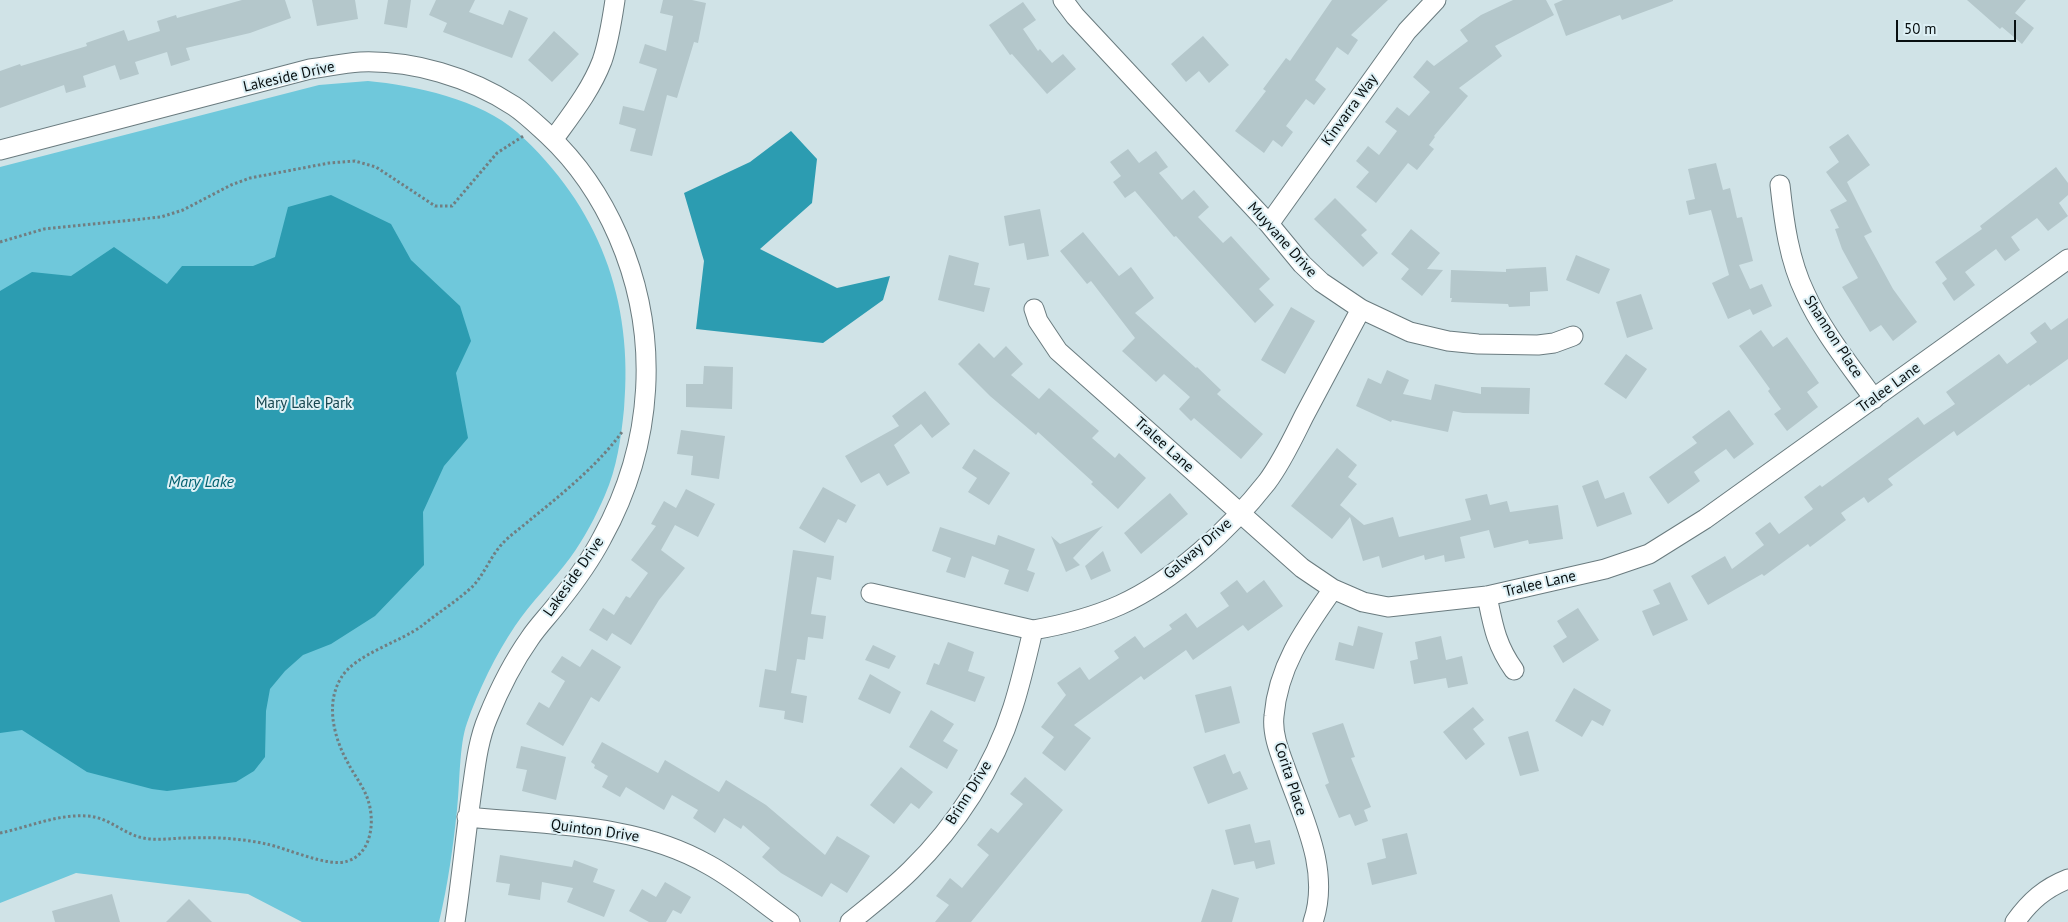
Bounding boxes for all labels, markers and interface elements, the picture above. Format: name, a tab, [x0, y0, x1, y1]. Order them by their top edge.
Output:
scale bar	[1898, 10, 2018, 42]
text: 50 m	[1904, 19, 1937, 38]
street label: Lakeside Drive	[242, 58, 336, 96]
street label: Kinvarra Way	[1318, 71, 1382, 149]
street label: Muyvane Drive	[1243, 199, 1321, 281]
street label: Shannon Place	[1800, 292, 1866, 382]
street label: Tralee Lane	[1854, 359, 1924, 417]
park label: Mary Lake Park	[256, 395, 352, 413]
street label: Tralee Lane	[1131, 414, 1197, 476]
water label: Mary Lake	[168, 472, 234, 492]
street label: Galway Drive	[1160, 515, 1236, 583]
street label: Lakeside Drive	[540, 534, 608, 620]
street label: Tralee Lane	[1502, 567, 1578, 601]
street label: Corita Place	[1270, 740, 1310, 818]
street label: Brinn Drive	[942, 758, 996, 828]
street label: Quinton Drive	[550, 816, 640, 846]

